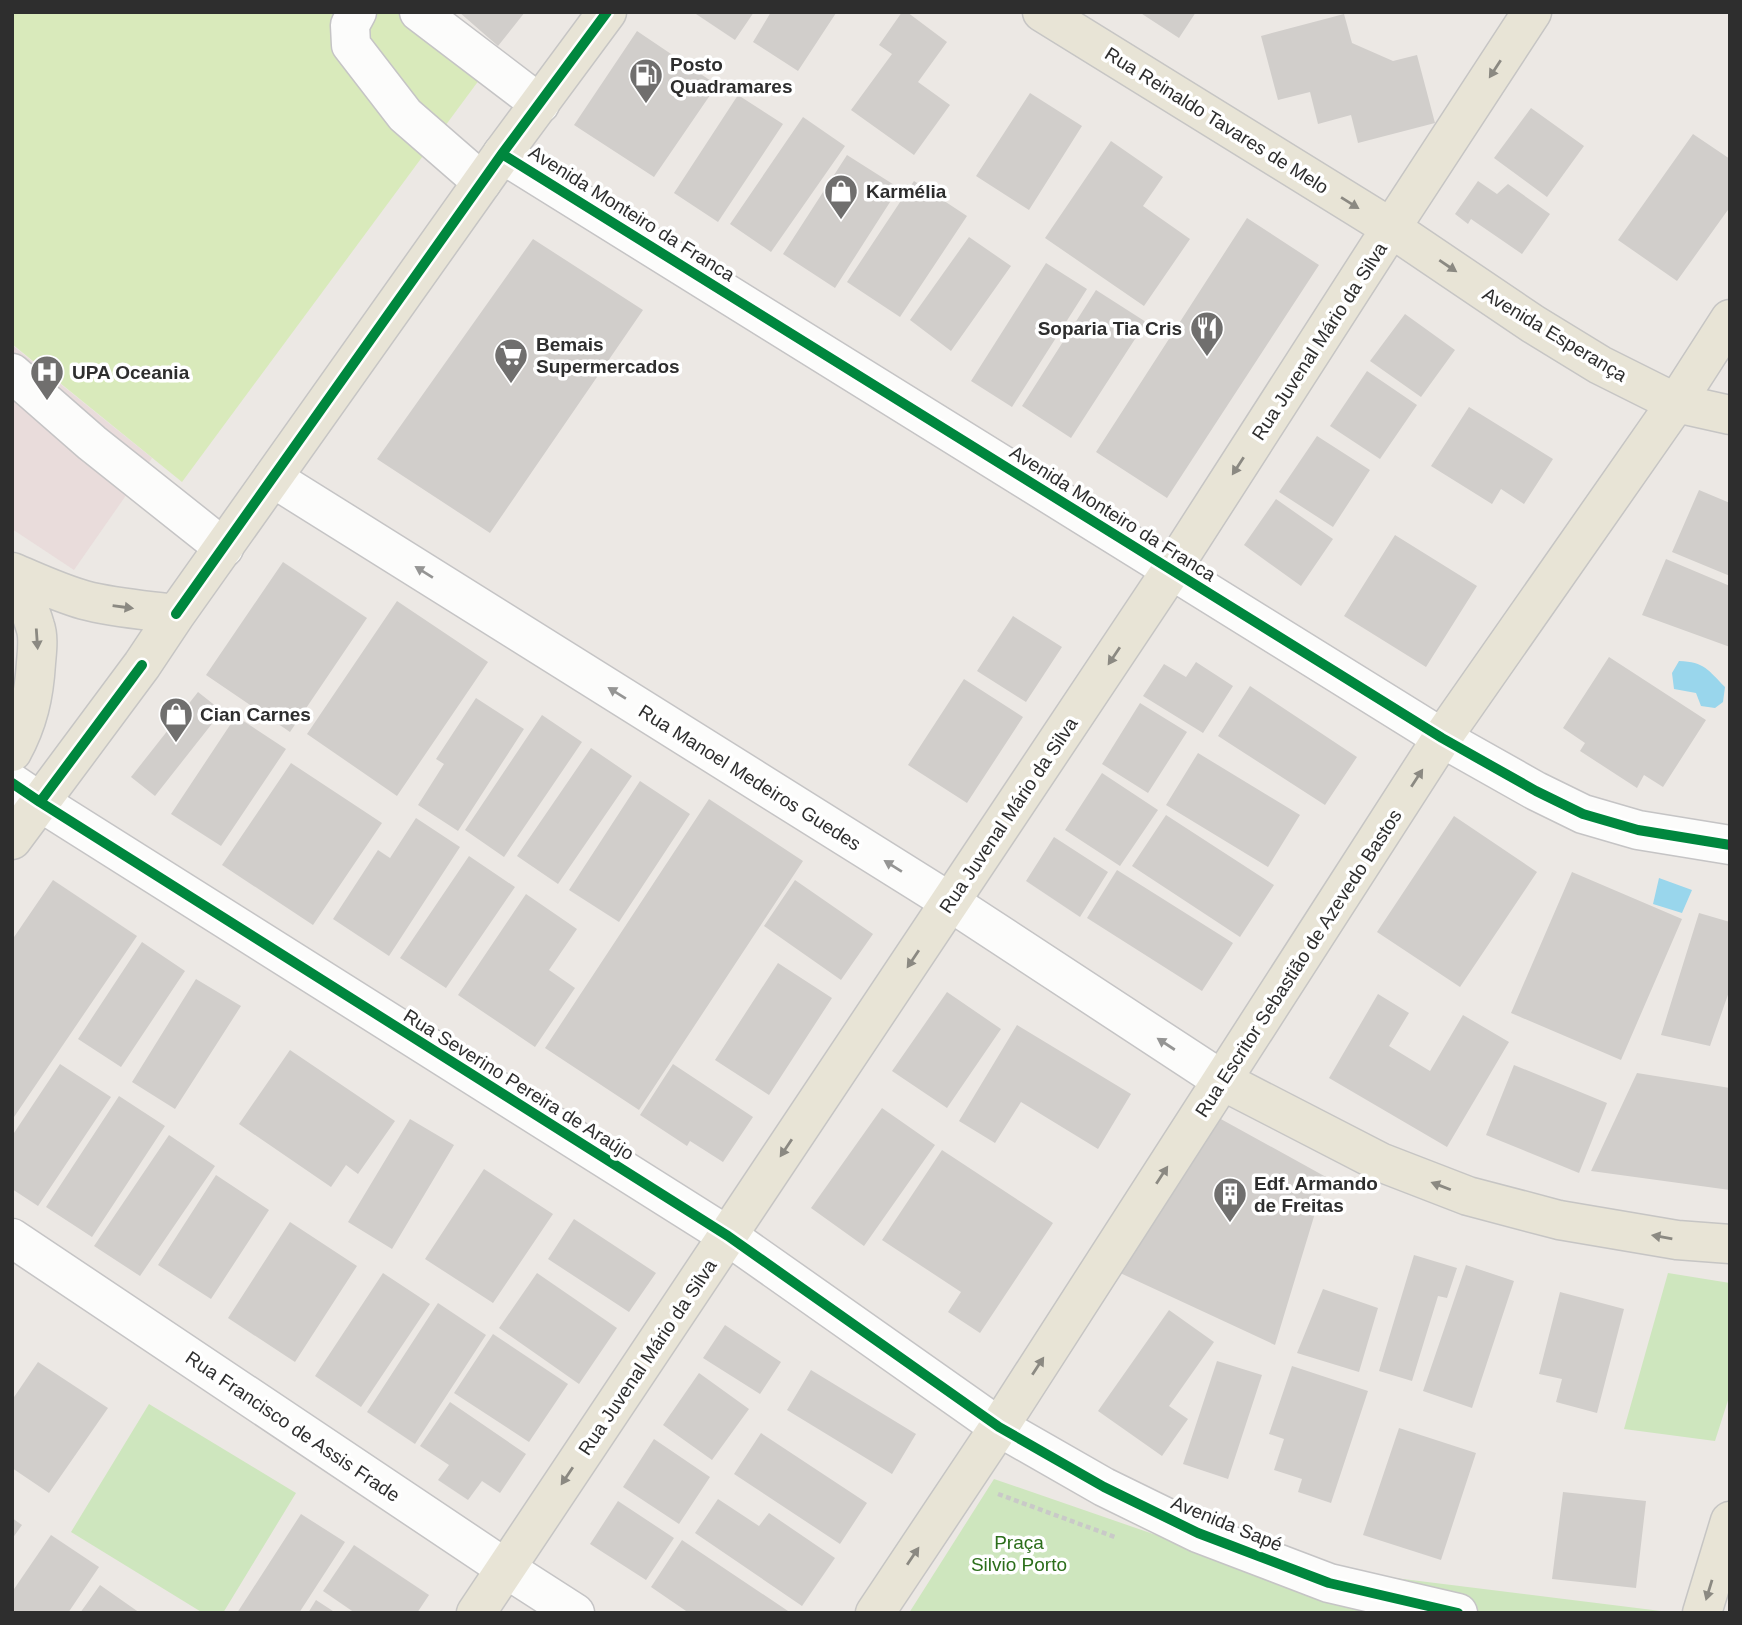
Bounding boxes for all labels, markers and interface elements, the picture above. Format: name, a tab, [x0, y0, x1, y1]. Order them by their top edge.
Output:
street label: Rua Reinaldo Tavares de Melo	[1101, 43, 1332, 198]
place label: Posto Quadramares	[670, 54, 793, 97]
fuel station icon: Posto Quadramares	[627, 56, 665, 105]
one-way arrow	[1489, 60, 1502, 79]
street label: Avenida Monteiro da Franca	[525, 141, 739, 286]
shop icon: Karmélia	[822, 172, 860, 221]
place label: Karmélia	[866, 181, 947, 202]
one-way arrow	[1341, 196, 1360, 209]
street label: Rua Juvenal Mário da Silva	[1248, 238, 1391, 444]
one-way arrow	[1439, 259, 1457, 273]
street label: Avenida Esperança	[1479, 283, 1631, 386]
restaurant icon: Soparia Tia Cris	[1188, 309, 1226, 358]
place label: Soparia Tia Cris	[1038, 318, 1182, 339]
place label: Bemais Supermercados	[536, 334, 680, 377]
supermarket icon: Bemais Supermercados	[492, 336, 530, 385]
hospital icon: UPA Oceania	[28, 353, 66, 402]
place label: UPA Oceania	[72, 362, 190, 383]
street label: Avenida Monteiro da Franca	[1006, 441, 1220, 586]
one-way arrow	[1232, 456, 1245, 476]
one-way arrow	[414, 566, 433, 579]
one-way arrow	[112, 602, 134, 613]
one-way arrow	[31, 628, 42, 650]
one-way arrow	[1108, 647, 1121, 666]
one-way arrow	[607, 687, 626, 700]
shop icon: Cian Carnes	[157, 695, 195, 744]
street label: Rua Manoel Medeiros Guedes	[635, 700, 865, 855]
place label: Cian Carnes	[200, 704, 311, 725]
street label: Rua Juvenal Mário da Silva	[935, 713, 1082, 917]
one-way arrow	[1411, 768, 1424, 787]
street label: Rua Escritor Sebastião de Azevedo Bastos	[1191, 806, 1406, 1121]
one-way arrow	[883, 859, 902, 872]
one-way arrow	[906, 949, 919, 968]
street label: Rua Severino Pereira de Araújo	[400, 1005, 638, 1164]
one-way arrow	[1157, 1037, 1175, 1051]
one-way arrow	[780, 1138, 793, 1158]
one-way arrow	[1155, 1166, 1168, 1185]
place label: Edf. Armando de Freitas	[1254, 1173, 1378, 1216]
building icon: Edf. Armando de Freitas	[1211, 1175, 1249, 1224]
one-way arrow	[1430, 1180, 1451, 1191]
one-way arrow	[1651, 1231, 1673, 1242]
street label: Rua Juvenal Mário da Silva	[574, 1255, 721, 1459]
street label: Rua Francisco de Assis Frade	[182, 1347, 404, 1506]
one-way arrow	[1032, 1357, 1045, 1376]
one-way arrow	[560, 1467, 574, 1485]
street label: Avenida Sapé	[1168, 1492, 1285, 1555]
park label: Praça Silvio Porto	[971, 1532, 1067, 1575]
one-way arrow	[906, 1546, 919, 1566]
one-way arrow	[1704, 1580, 1714, 1601]

